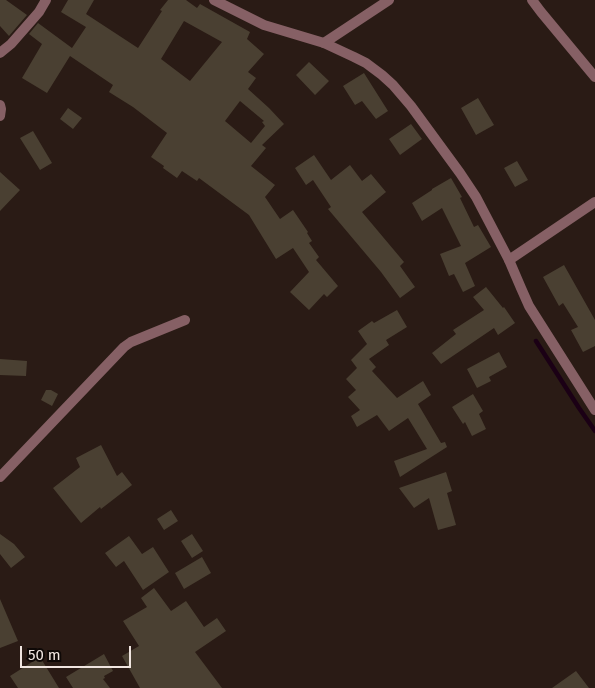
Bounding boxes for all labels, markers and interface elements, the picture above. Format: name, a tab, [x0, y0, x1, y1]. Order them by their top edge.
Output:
scale bar	[22, 636, 134, 668]
text: 50 m	[28, 646, 61, 664]

